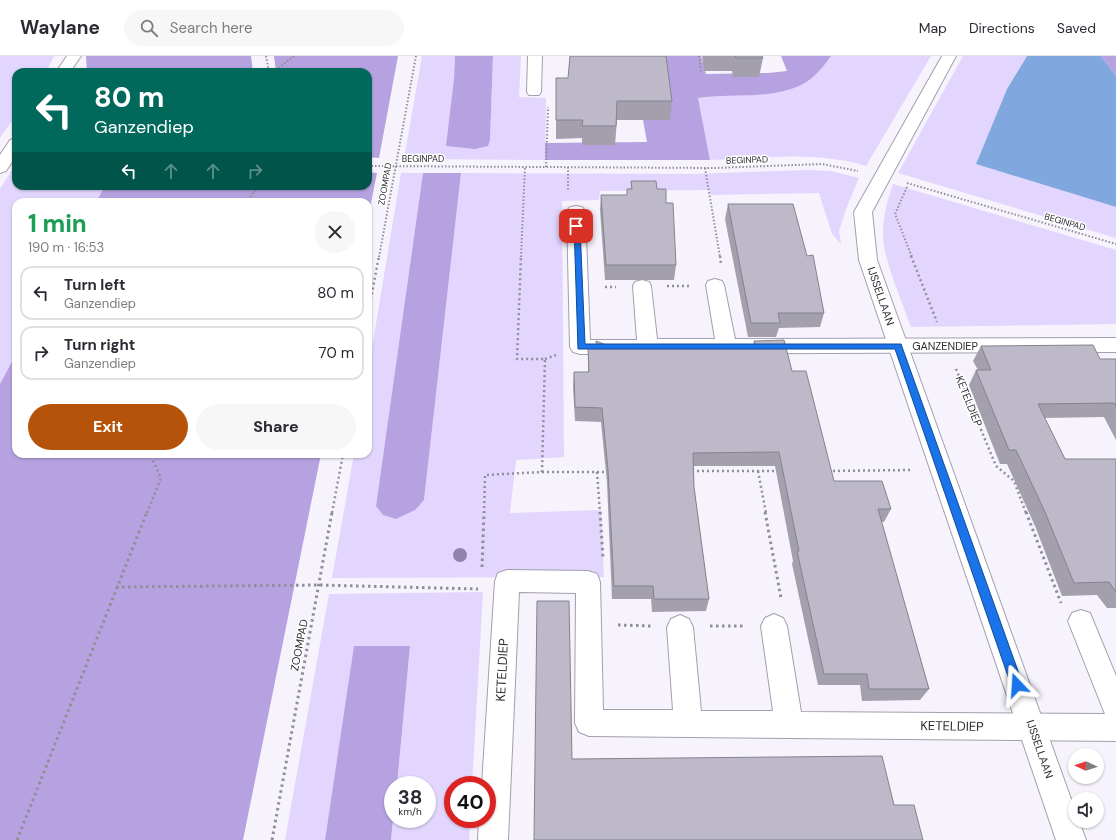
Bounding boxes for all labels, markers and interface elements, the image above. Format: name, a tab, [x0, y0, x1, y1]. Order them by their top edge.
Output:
search box	[124, 10, 404, 46]
text: Waylane	[20, 15, 100, 40]
icon: search	[138, 17, 160, 39]
text: Search here	[170, 18, 253, 38]
text: Map	[919, 19, 947, 37]
text: Directions	[969, 19, 1035, 37]
text: Saved	[1057, 19, 1096, 37]
text: 80 m	[94, 79, 164, 116]
icon: left	[28, 84, 80, 136]
text: Ganzendiep	[94, 115, 194, 139]
street label: BEGINPAD	[402, 153, 444, 165]
street label: BEGINPAD	[726, 153, 768, 167]
icon: left	[118, 160, 140, 182]
icon: ahead	[160, 160, 182, 182]
icon: ahead	[202, 160, 224, 182]
icon: right	[244, 160, 266, 182]
street label: ZOOMPAD	[375, 162, 395, 206]
text: 1 min	[28, 208, 87, 239]
pin	[559, 209, 593, 243]
street label: BEGINPAD	[1043, 210, 1087, 234]
button: close	[314, 211, 356, 253]
icon: arrive	[565, 215, 587, 237]
text: 190 m · 16:53	[28, 239, 104, 256]
street label: IJSSELLAAN	[864, 265, 898, 327]
text: Turn left	[64, 275, 125, 295]
icon: left	[30, 282, 52, 304]
text: 80 m	[317, 283, 354, 303]
text: Ganzendiep	[64, 295, 136, 312]
text: Turn right	[64, 335, 135, 355]
street label: GANZENDIEP	[912, 339, 978, 353]
icon: right	[30, 342, 52, 364]
text: 70 m	[319, 343, 354, 363]
text: Ganzendiep	[64, 355, 136, 372]
street label: KETELDIEP	[952, 374, 986, 428]
button: Exit	[28, 404, 188, 450]
button: Share	[196, 404, 356, 450]
street label: ZOOMPAD	[287, 618, 311, 672]
street label: KETELDIEP	[492, 637, 512, 702]
position arrow	[996, 664, 1038, 706]
street label: KETELDIEP	[920, 717, 984, 735]
street label: IJSSELLAAN	[1023, 718, 1057, 780]
north arrow	[1068, 748, 1104, 784]
map controls	[1068, 748, 1104, 828]
speed limit sign: 40	[444, 776, 496, 828]
text: 38	[398, 784, 422, 810]
button: sound	[1068, 792, 1104, 828]
text: km/h	[398, 805, 422, 818]

